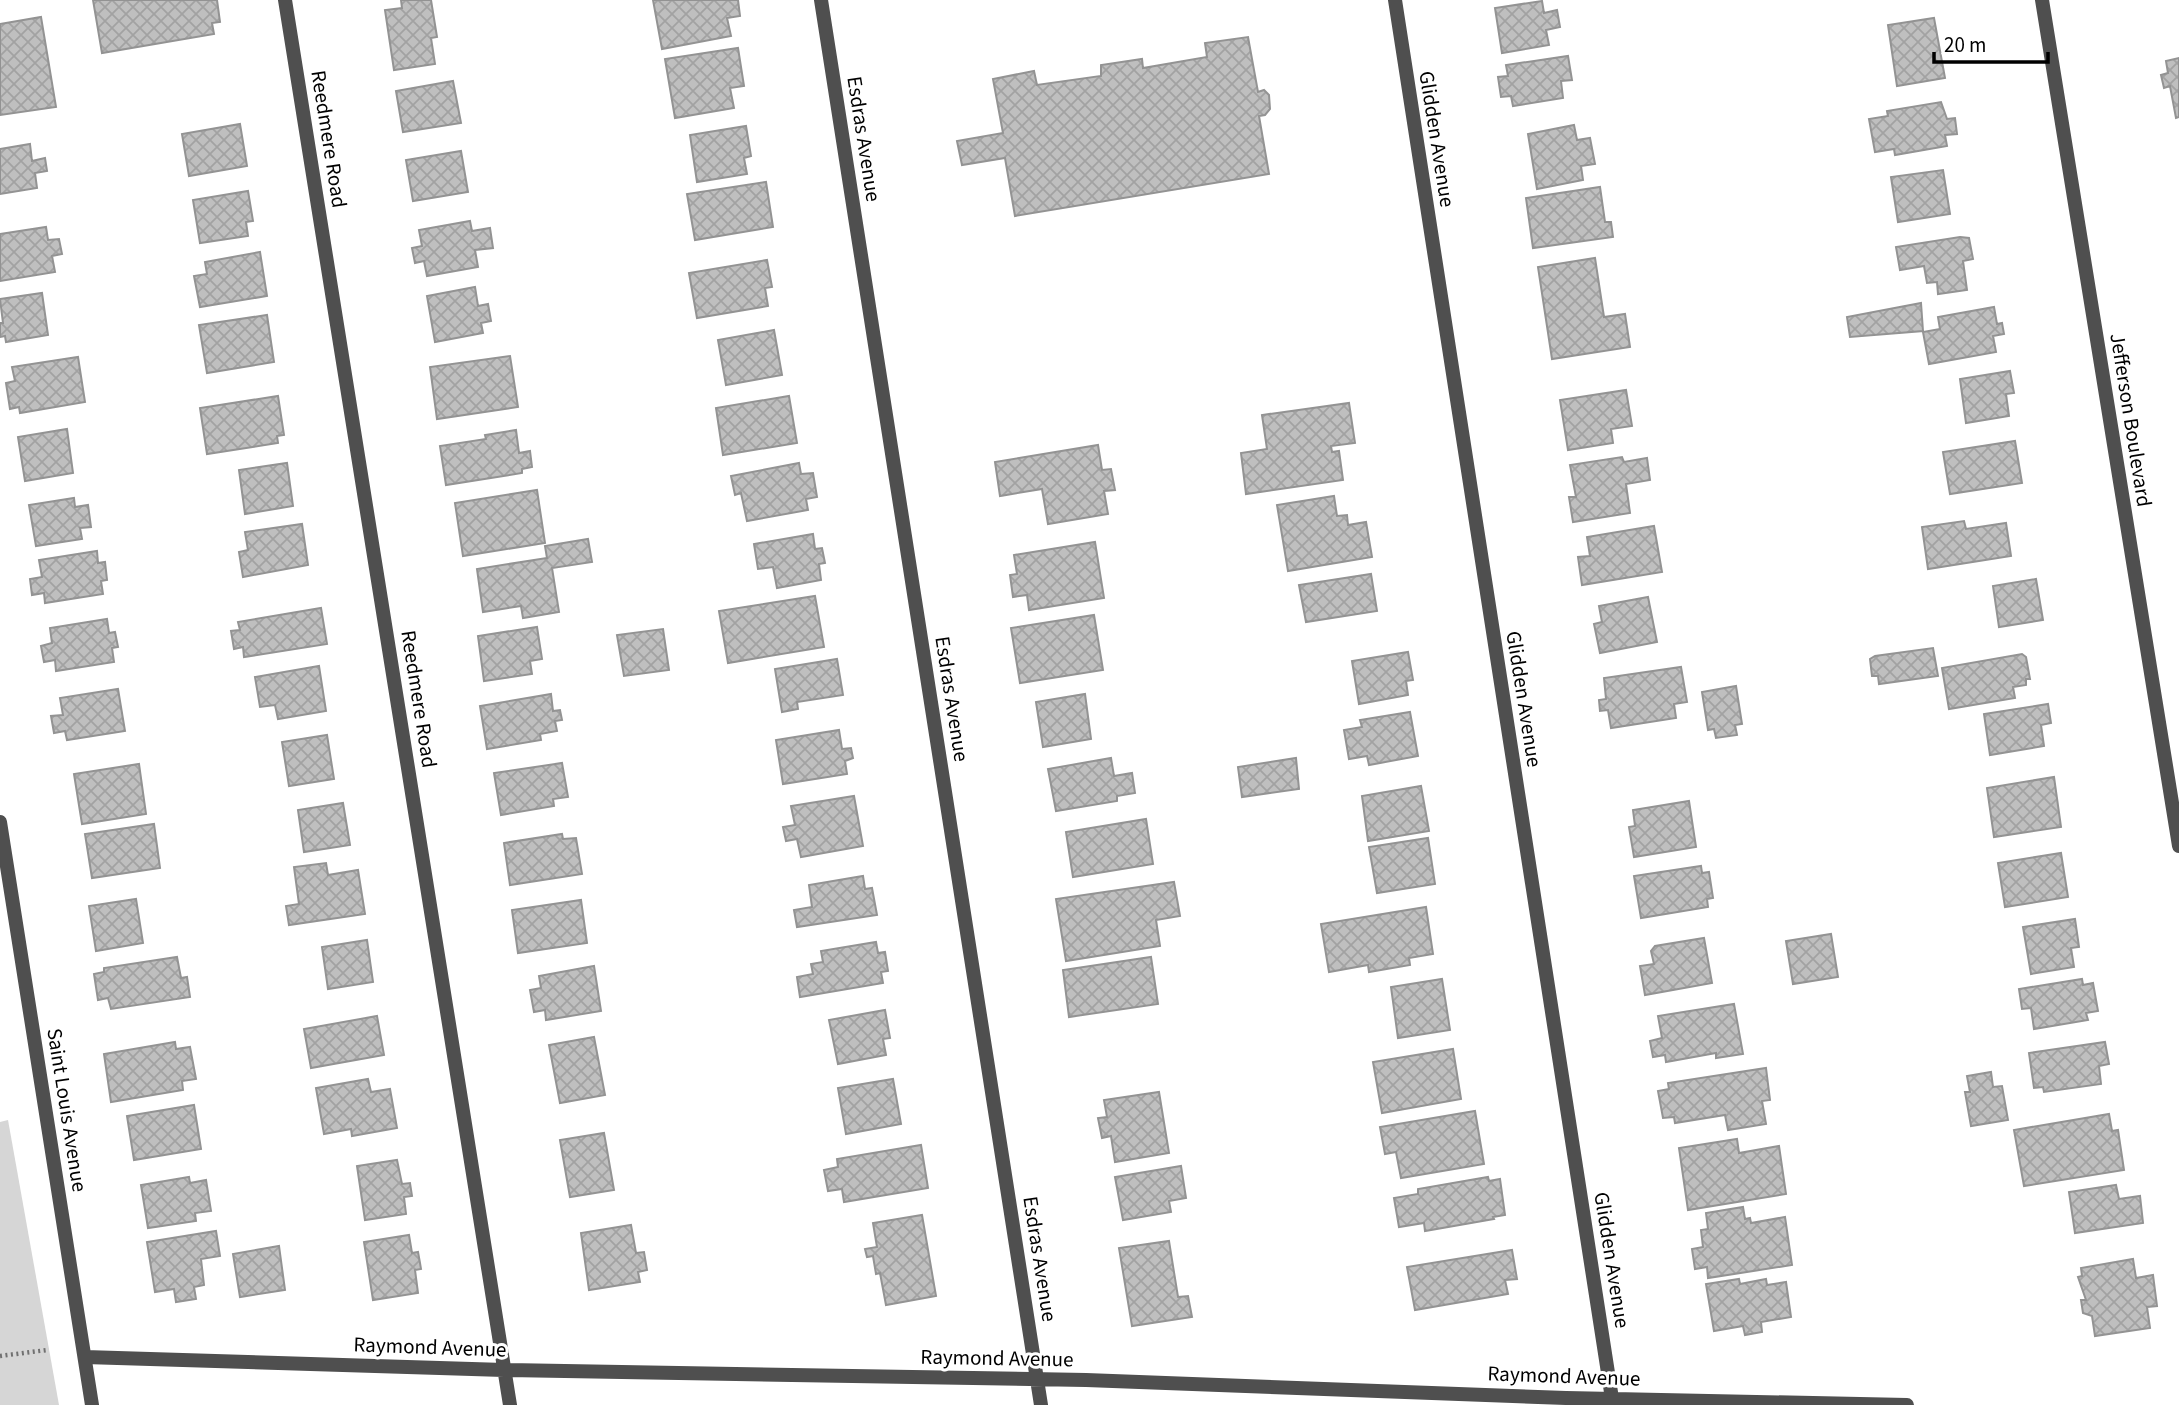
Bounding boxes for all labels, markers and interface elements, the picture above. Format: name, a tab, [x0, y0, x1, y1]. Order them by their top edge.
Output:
scale bar	[1934, 21, 2048, 65]
text: 20 m	[1944, 30, 1986, 60]
street label: Reedmere Road	[303, 68, 355, 210]
street label: Glidden Avenue	[1411, 69, 1463, 209]
street label: Esdras Avenue	[839, 74, 889, 204]
street label: Jefferson Boulevard	[2102, 331, 2160, 509]
street label: Reedmere Road	[393, 628, 445, 770]
street label: Glidden Avenue	[1498, 629, 1550, 769]
street label: Esdras Avenue	[927, 634, 977, 764]
street label: Saint Louis Avenue	[39, 1026, 95, 1194]
street label: Glidden Avenue	[1586, 1190, 1638, 1330]
street label: Esdras Avenue	[1015, 1194, 1065, 1324]
street label: Raymond Avenue	[353, 1329, 507, 1365]
street label: Raymond Avenue	[920, 1342, 1074, 1374]
street label: Raymond Avenue	[1487, 1358, 1641, 1394]

